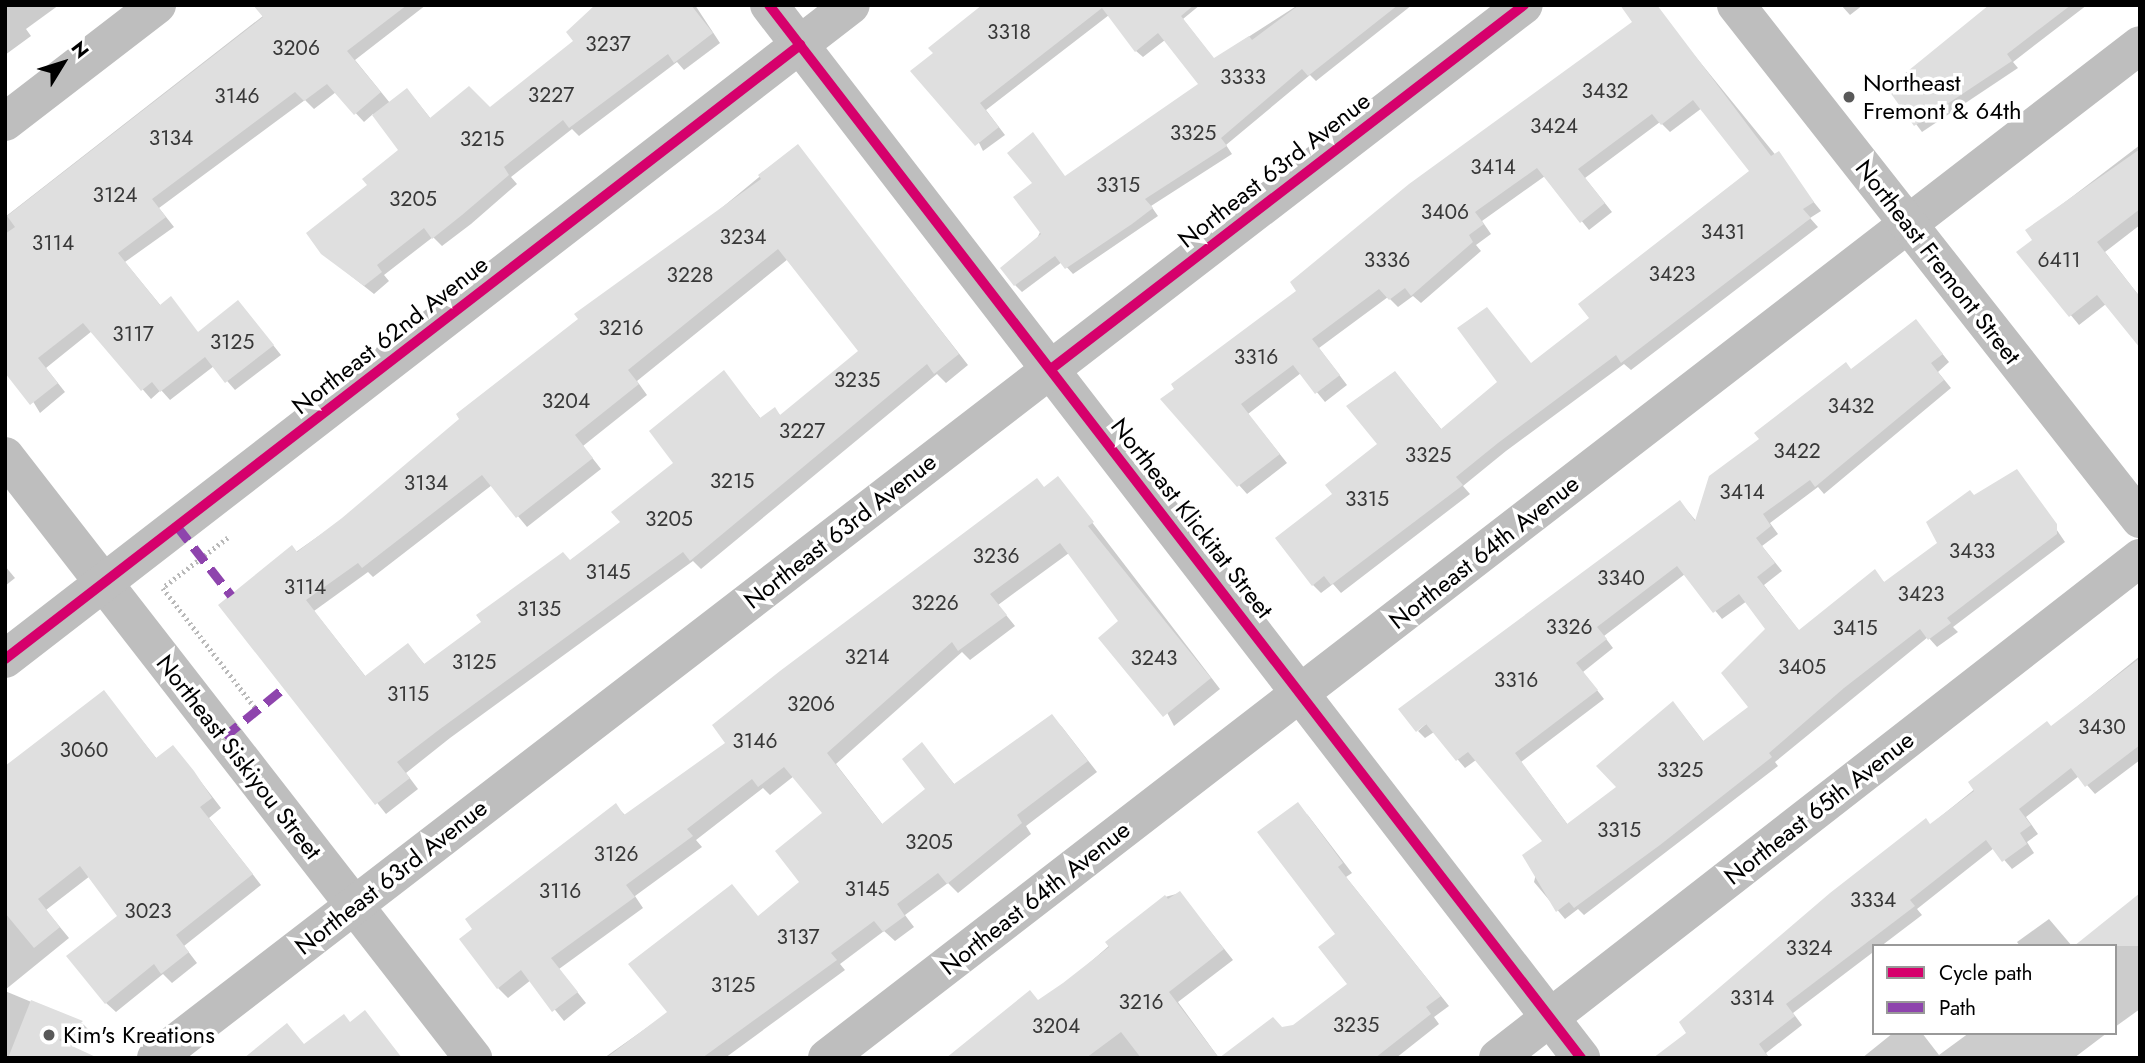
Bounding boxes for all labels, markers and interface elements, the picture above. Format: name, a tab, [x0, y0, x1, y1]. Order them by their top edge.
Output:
house number: 3318	[987, 19, 1031, 45]
north arrow	[28, 28, 98, 98]
house number: 3237	[585, 31, 631, 57]
house number: 3206	[272, 35, 320, 61]
text: N	[65, 36, 95, 64]
house number: 3333	[1220, 64, 1266, 90]
place label: Northeast Fremont & 64th	[1863, 69, 2022, 125]
house number: 3432	[1581, 78, 1629, 104]
house number: 3227	[528, 82, 574, 108]
house number: 3146	[214, 83, 260, 109]
street label: Northeast 63rd Avenue	[1172, 86, 1376, 254]
marker: Northeast Fremont & 64th	[1841, 89, 1857, 105]
house number: 3424	[1530, 113, 1578, 139]
house number: 3325	[1170, 120, 1216, 146]
house number: 3134	[149, 125, 193, 151]
house number: 3215	[460, 126, 504, 152]
house number: 3414	[1470, 154, 1516, 180]
street label: Northeast Fremont Street	[1849, 154, 2027, 370]
house number: 3315	[1096, 172, 1140, 198]
house number: 3124	[92, 182, 138, 208]
house number: 3205	[389, 186, 437, 212]
house number: 3406	[1421, 199, 1469, 225]
house number: 3431	[1701, 219, 1745, 245]
house number: 3234	[719, 224, 767, 250]
house number: 3114	[32, 230, 74, 256]
house number: 3336	[1364, 247, 1410, 273]
house number: 6411	[2037, 247, 2081, 273]
street label: Northeast 62nd Avenue	[286, 250, 494, 420]
house number: 3423	[1648, 261, 1696, 287]
house number: 3228	[667, 262, 713, 288]
house number: 3216	[599, 315, 643, 341]
house number: 3117	[112, 321, 154, 347]
house number: 3125	[210, 329, 254, 355]
house number: 3316	[1234, 344, 1278, 370]
house number: 3235	[834, 367, 880, 393]
house number: 3204	[542, 388, 590, 414]
house number: 3432	[1827, 393, 1875, 419]
street label: Northeast Klickitat Street	[1105, 412, 1279, 624]
house number: 3227	[779, 418, 825, 444]
house number: 3422	[1773, 438, 1821, 464]
house number: 3325	[1405, 442, 1451, 468]
street label: Northeast 63rd Avenue	[738, 447, 942, 615]
house number: 3215	[710, 468, 754, 494]
street label: Northeast 64th Avenue	[1383, 469, 1585, 635]
house number: 3134	[404, 470, 448, 496]
house number: 3414	[1719, 479, 1765, 505]
house number: 3315	[1345, 486, 1389, 512]
house number: 3205	[645, 506, 693, 532]
house number: 3433	[1949, 538, 1995, 564]
house number: 3236	[973, 543, 1019, 569]
house number: 3145	[585, 559, 631, 585]
house number: 3340	[1597, 565, 1645, 591]
house number: 3114	[284, 574, 326, 600]
house number: 3423	[1897, 581, 1945, 607]
house number: 3226	[911, 590, 959, 616]
house number: 3135	[517, 596, 561, 622]
house number: 3326	[1546, 614, 1592, 640]
house number: 3415	[1832, 615, 1878, 641]
house number: 3214	[844, 644, 890, 670]
house number: 3243	[1130, 645, 1178, 671]
street label: Northeast Siskiyou Street	[150, 649, 328, 865]
house number: 3125	[452, 649, 496, 675]
house number: 3405	[1778, 654, 1826, 680]
house number: 3316	[1494, 667, 1538, 693]
house number: 3115	[387, 681, 429, 707]
house number: 3206	[787, 691, 835, 717]
house number: 3430	[2078, 714, 2126, 740]
street label: Northeast 65th Avenue	[1719, 725, 1919, 891]
house number: 3146	[732, 728, 778, 754]
house number: 3060	[60, 737, 108, 763]
house number: 3325	[1657, 757, 1703, 783]
street label: Northeast 63rd Avenue	[289, 793, 493, 961]
street label: Northeast 64th Avenue	[934, 815, 1136, 981]
house number: 3315	[1597, 817, 1641, 843]
house number: 3205	[905, 829, 953, 855]
house number: 3126	[594, 841, 638, 867]
house number: 3145	[844, 876, 890, 902]
house number: 3116	[539, 878, 581, 904]
house number: 3334	[1850, 887, 1896, 913]
house number: 3023	[124, 898, 172, 924]
house number: 3137	[776, 924, 820, 950]
house number: 3324	[1785, 935, 1833, 961]
legend	[1872, 944, 2117, 1035]
text: Cycle path	[1939, 958, 2032, 988]
house number: 3125	[711, 972, 755, 998]
house number: 3314	[1730, 985, 1774, 1011]
house number: 3216	[1119, 989, 1163, 1015]
text: Path	[1939, 993, 1976, 1023]
house number: 3235	[1333, 1012, 1379, 1038]
house number: 3204	[1032, 1013, 1080, 1039]
place label: Kim's Kreations	[63, 1021, 215, 1049]
marker: Kim's Kreations	[41, 1027, 57, 1043]

